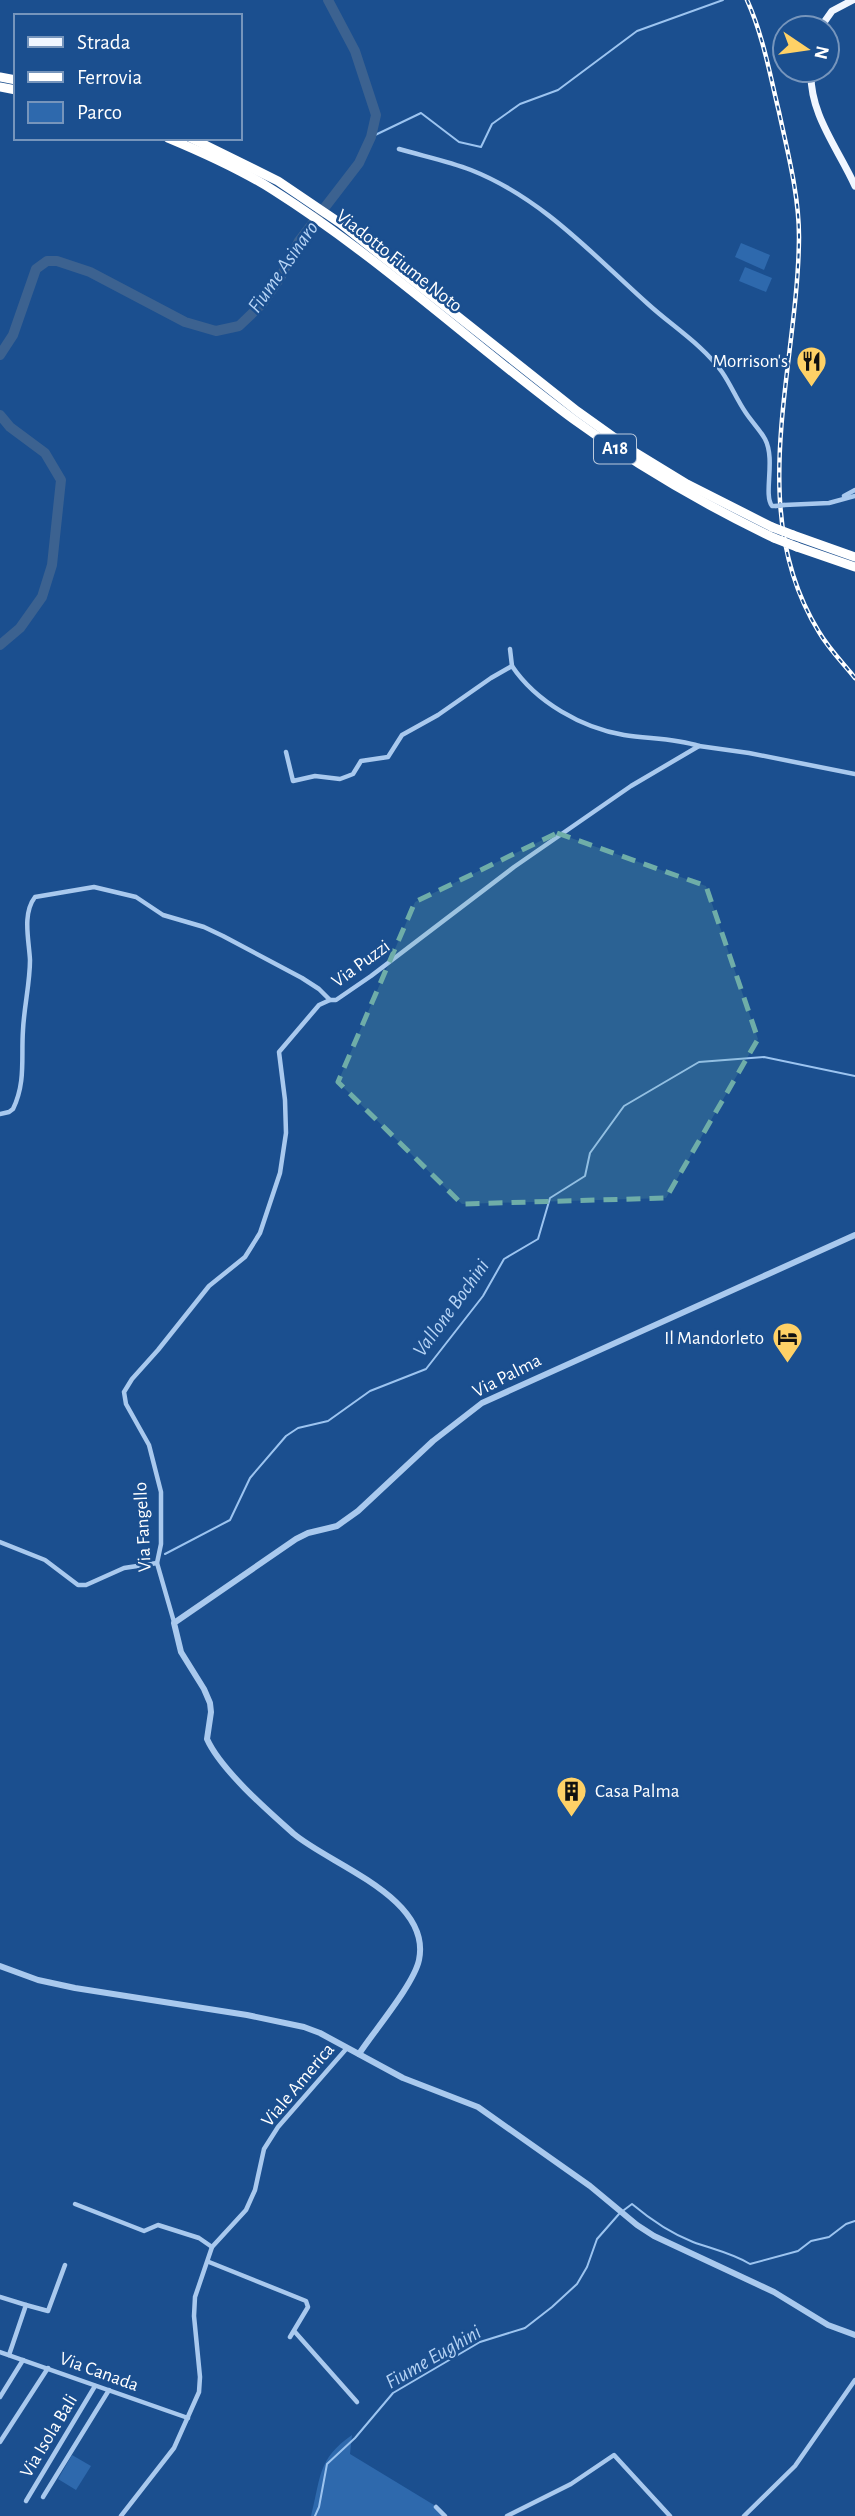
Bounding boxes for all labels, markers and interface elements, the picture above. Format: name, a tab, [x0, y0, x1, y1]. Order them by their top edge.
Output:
legend	[14, 14, 242, 140]
north arrow	[771, 14, 841, 84]
text: Strada	[77, 32, 131, 53]
text: N	[810, 44, 832, 61]
text: Ferrovia	[77, 67, 143, 88]
text: Parco	[77, 102, 122, 123]
street label: Viadotto Fiume Noto	[332, 206, 466, 316]
water label: Fiume Asinaro	[244, 217, 322, 317]
restaurant icon: Morrison's	[794, 344, 828, 388]
place label: Morrison's	[712, 352, 788, 371]
road number: A18	[594, 434, 636, 463]
street label: Via Puzzi	[328, 937, 394, 991]
water label: Vallone Bochini	[409, 1255, 493, 1360]
hotel icon: Il Mandorleto	[770, 1321, 804, 1365]
place label: Il Mandorleto	[664, 1329, 764, 1348]
street label: Via Palma	[470, 1351, 545, 1401]
street label: Via Fangello	[131, 1482, 155, 1572]
building icon: Casa Palma	[555, 1774, 589, 1818]
place label: Casa Palma	[595, 1782, 680, 1801]
street label: Viale America	[258, 2040, 338, 2130]
water label: Fiume Eughini	[382, 2321, 485, 2393]
street label: Via Canada	[57, 2349, 141, 2395]
street label: Via Isola Bali	[17, 2391, 81, 2481]

